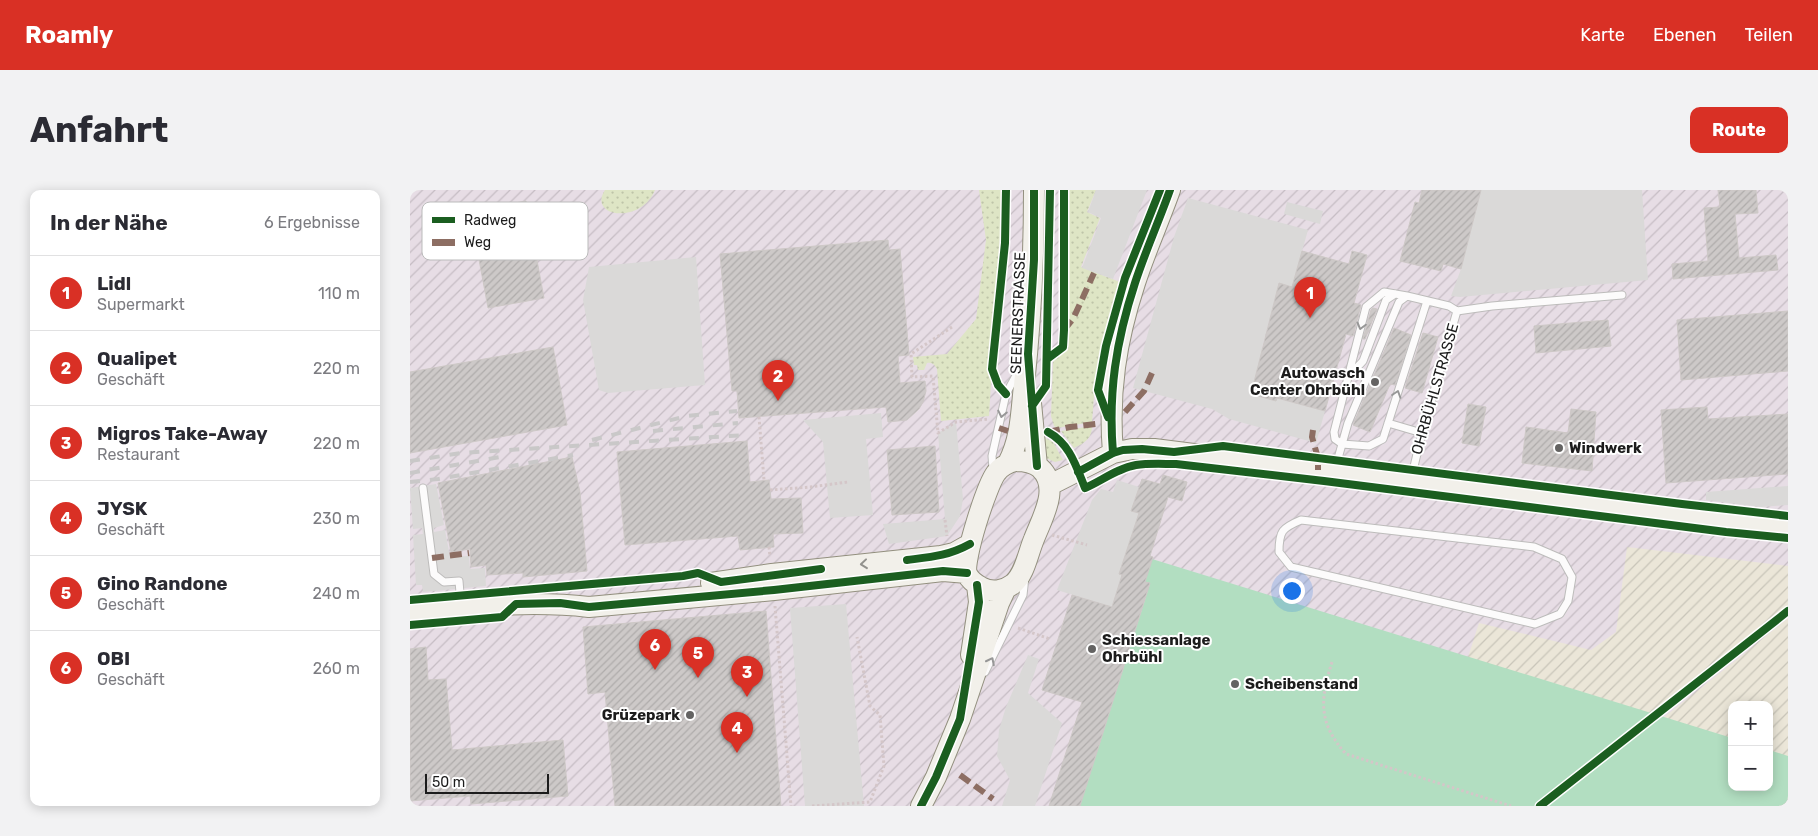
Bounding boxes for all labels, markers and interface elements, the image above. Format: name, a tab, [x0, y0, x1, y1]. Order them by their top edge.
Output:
text: Roamly	[25, 21, 113, 49]
text: Karte	[1580, 24, 1625, 46]
text: Ebenen	[1653, 24, 1717, 46]
text: Teilen	[1745, 24, 1793, 46]
button: Route	[1690, 107, 1788, 153]
text: Anfahrt	[30, 109, 168, 151]
legend	[422, 202, 588, 260]
text: In der Nähe	[50, 210, 168, 235]
text: Radweg	[464, 212, 516, 229]
text: 6 Ergebnisse	[264, 213, 360, 232]
text: Weg	[464, 234, 491, 251]
street label: SEENERSTRASSE	[1007, 252, 1029, 374]
text: Lidl	[97, 272, 131, 295]
pin: 1	[1294, 277, 1326, 318]
text: 1	[62, 284, 70, 303]
text: 110 m	[318, 284, 360, 303]
text: Supermarkt	[97, 295, 185, 314]
street label: OHRBÜHLSTRASSE	[1408, 321, 1462, 457]
one-way arrow	[1356, 322, 1367, 331]
text: Qualipet	[97, 347, 177, 370]
text: 2	[61, 359, 71, 378]
text: 220 m	[313, 359, 360, 378]
pin: 2	[762, 360, 794, 401]
place label: Autowasch Center Ohrbühl	[1250, 364, 1365, 399]
text: Geschäft	[97, 370, 165, 389]
marker: Autowasch Center Ohrbühl	[1369, 376, 1381, 388]
one-way arrow	[1392, 390, 1402, 399]
one-way arrow	[997, 410, 1008, 419]
text: Migros Take-Away	[97, 422, 268, 445]
text: 3	[61, 434, 71, 453]
text: 220 m	[313, 434, 360, 453]
place label: Windwerk	[1569, 439, 1642, 457]
marker: Windwerk	[1553, 442, 1565, 454]
text: Restaurant	[97, 445, 180, 464]
text: JYSK	[97, 497, 147, 520]
text: 4	[61, 509, 71, 528]
text: 230 m	[313, 509, 360, 528]
text: Geschäft	[97, 520, 165, 539]
one-way arrow	[859, 558, 867, 569]
text: Gino Randone	[97, 572, 228, 595]
your location	[1279, 578, 1305, 604]
text: 5	[61, 584, 71, 603]
text: 240 m	[313, 584, 360, 603]
text: Geschäft	[97, 595, 165, 614]
pin: 6	[639, 629, 671, 670]
place label: Schiessanlage Ohrbühl	[1102, 631, 1210, 666]
pin: 5	[682, 637, 714, 678]
marker: Schiessanlage Ohrbühl	[1086, 643, 1098, 655]
text: OBI	[97, 647, 130, 670]
pin: 3	[731, 656, 763, 697]
one-way arrow	[985, 657, 995, 666]
text: 6	[61, 659, 71, 678]
text: 260 m	[313, 659, 360, 678]
text: Geschäft	[97, 670, 165, 689]
place label: Scheibenstand	[1245, 675, 1358, 693]
marker: Scheibenstand	[1229, 678, 1241, 690]
map controls	[1728, 701, 1773, 791]
button: +	[1728, 701, 1773, 746]
place label: Grüzepark	[602, 706, 680, 724]
marker: Grüzepark	[684, 709, 696, 721]
pin: 4	[721, 712, 753, 753]
button: −	[1728, 746, 1773, 791]
scale bar	[425, 771, 549, 794]
text: 50 m	[432, 774, 465, 791]

